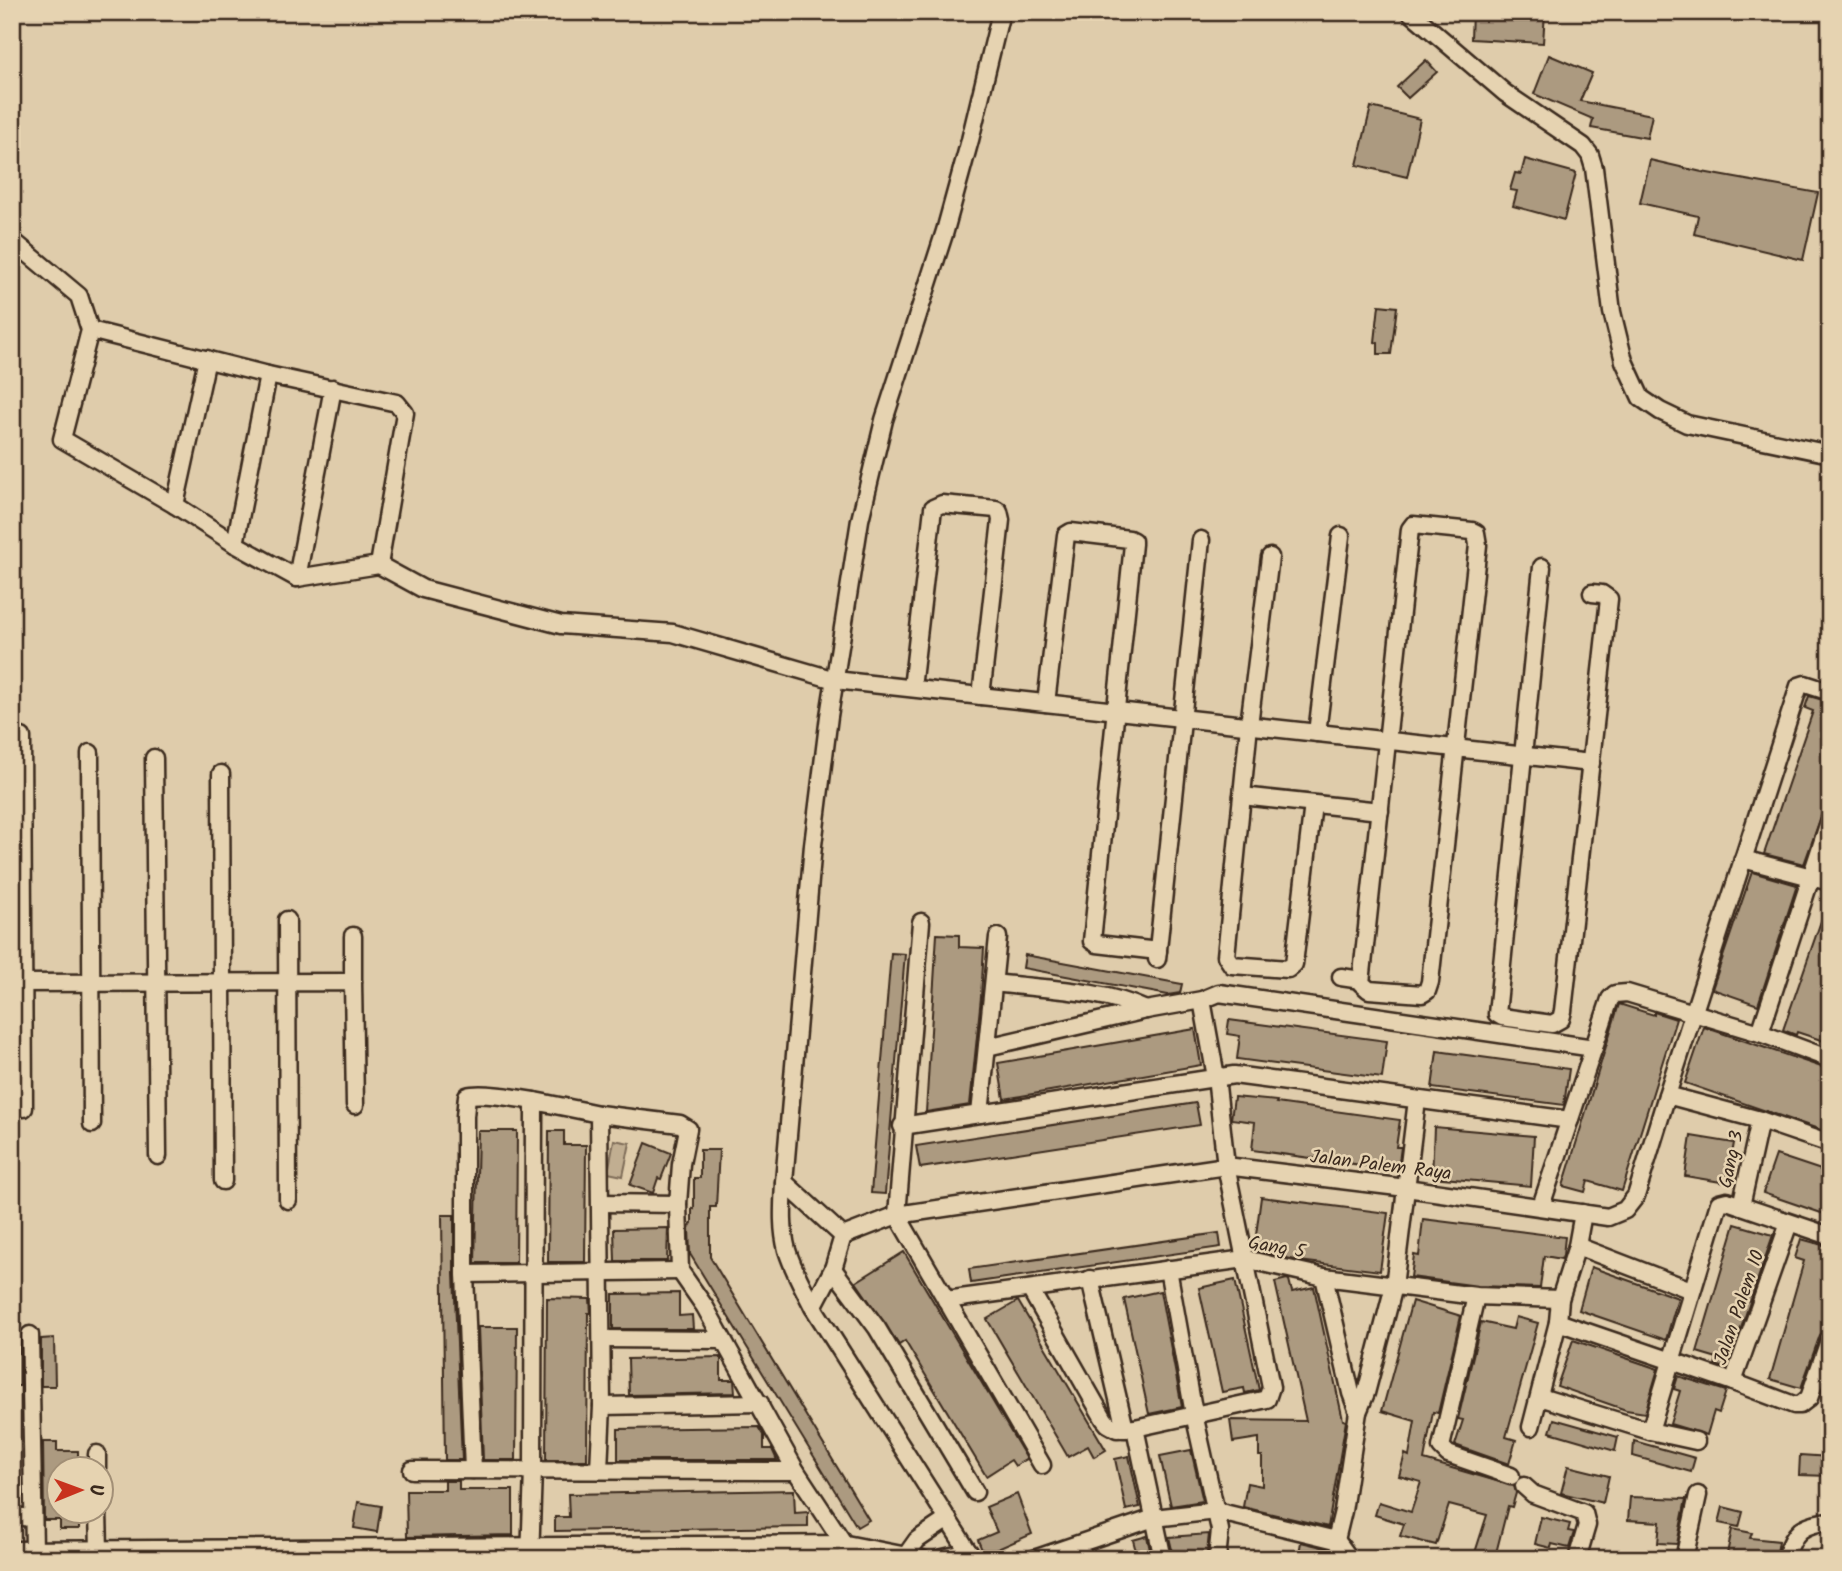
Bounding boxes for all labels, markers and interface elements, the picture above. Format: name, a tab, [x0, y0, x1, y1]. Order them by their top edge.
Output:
street label: Gang 3	[1711, 1128, 1753, 1191]
street label: Jalan Palem Raya	[1308, 1142, 1453, 1190]
street label: Gang 5	[1246, 1228, 1309, 1268]
street label: Jalan Palem 10	[1706, 1246, 1774, 1369]
north arrow	[46, 1456, 116, 1526]
text: U	[80, 1484, 110, 1496]

